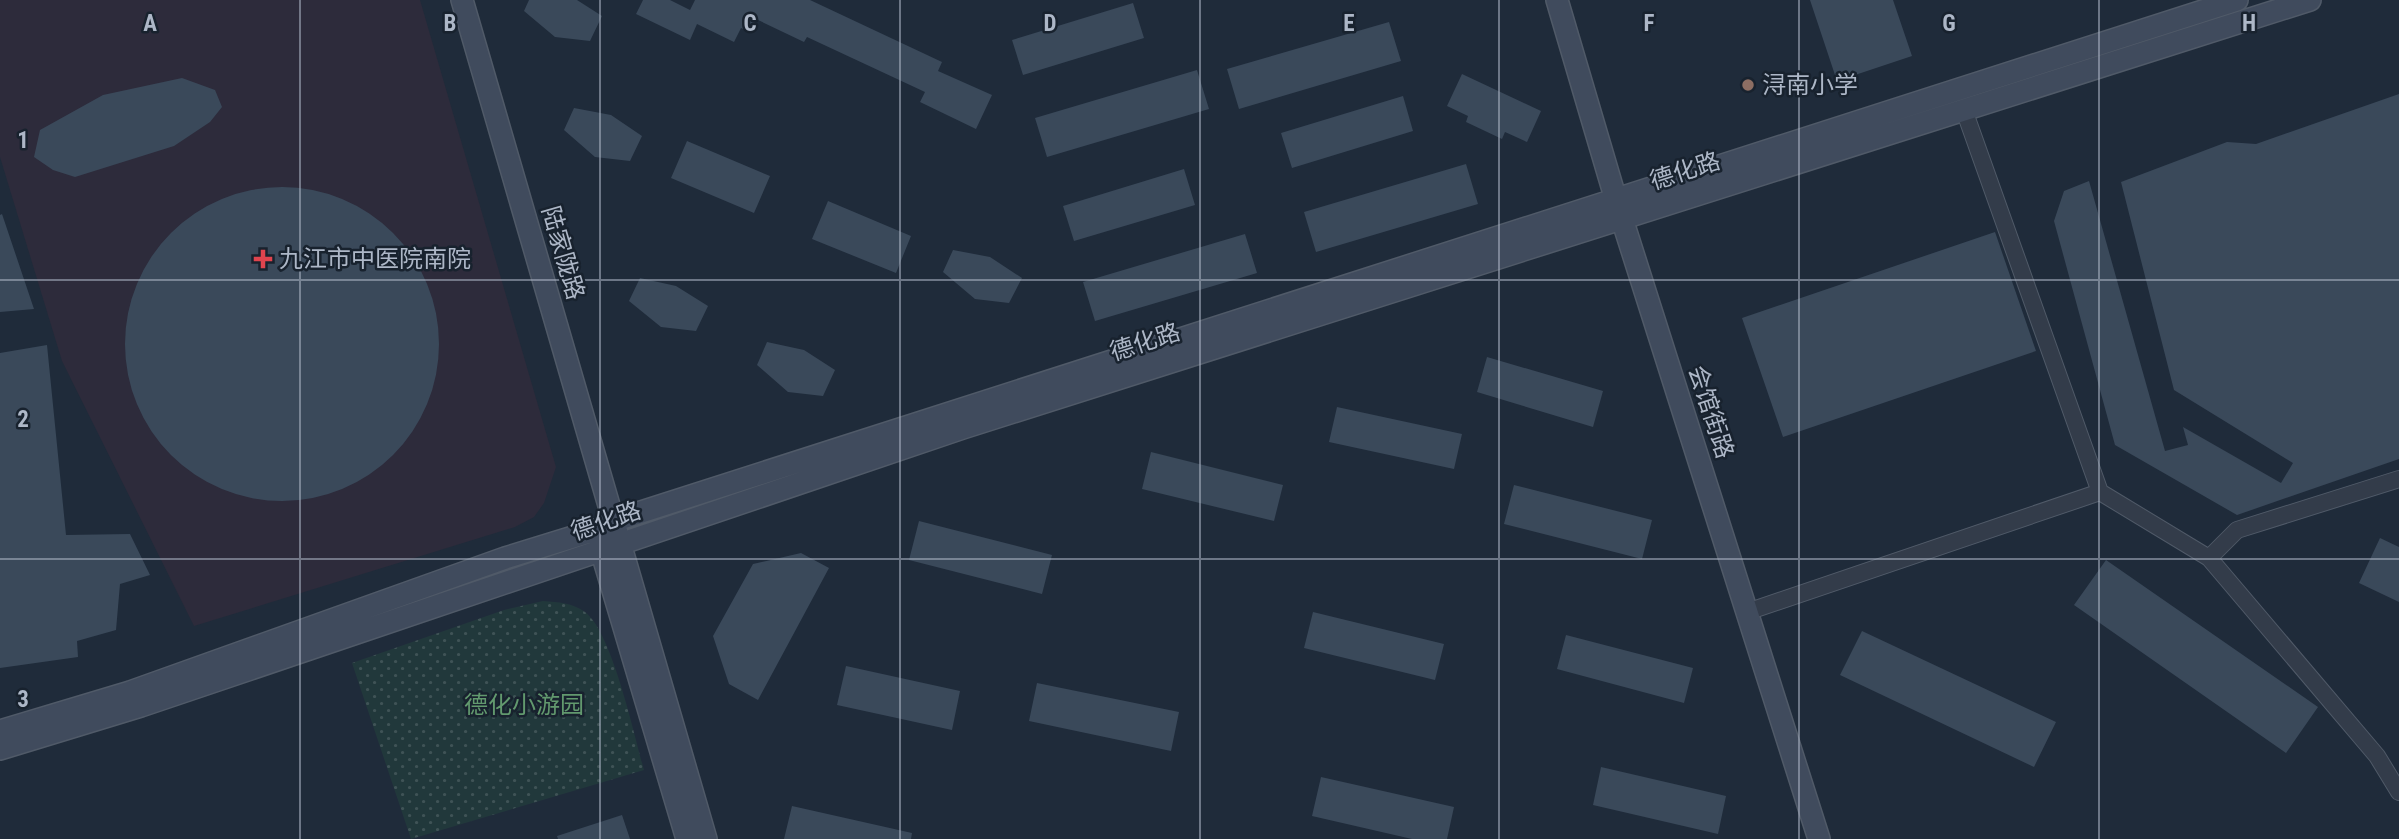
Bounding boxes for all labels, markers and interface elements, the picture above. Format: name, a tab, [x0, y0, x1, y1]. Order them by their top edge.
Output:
text: A	[143, 10, 157, 37]
text: B	[444, 10, 456, 37]
text: C	[743, 10, 757, 37]
text: D	[1044, 10, 1057, 37]
text: E	[1343, 10, 1355, 37]
text: F	[1644, 10, 1655, 37]
text: G	[1942, 10, 1956, 37]
text: H	[2242, 10, 2256, 37]
place label: 浔南小学	[1762, 71, 1858, 99]
marker: 浔南小学	[1740, 77, 1756, 93]
text: 1	[17, 127, 29, 154]
street label: 德化路	[1646, 147, 1724, 195]
street label: 陆家陇路	[536, 203, 590, 303]
place label: 九江市中医院南院	[279, 245, 471, 273]
marker: 九江市中医院南院	[253, 249, 273, 269]
street label: 德化路	[1106, 318, 1184, 366]
street label: 会馆街路	[1683, 362, 1739, 462]
text: 2	[17, 406, 29, 433]
street label: 德化路	[567, 496, 645, 546]
text: 3	[17, 686, 29, 713]
park label: 德化小游园	[464, 691, 584, 719]

